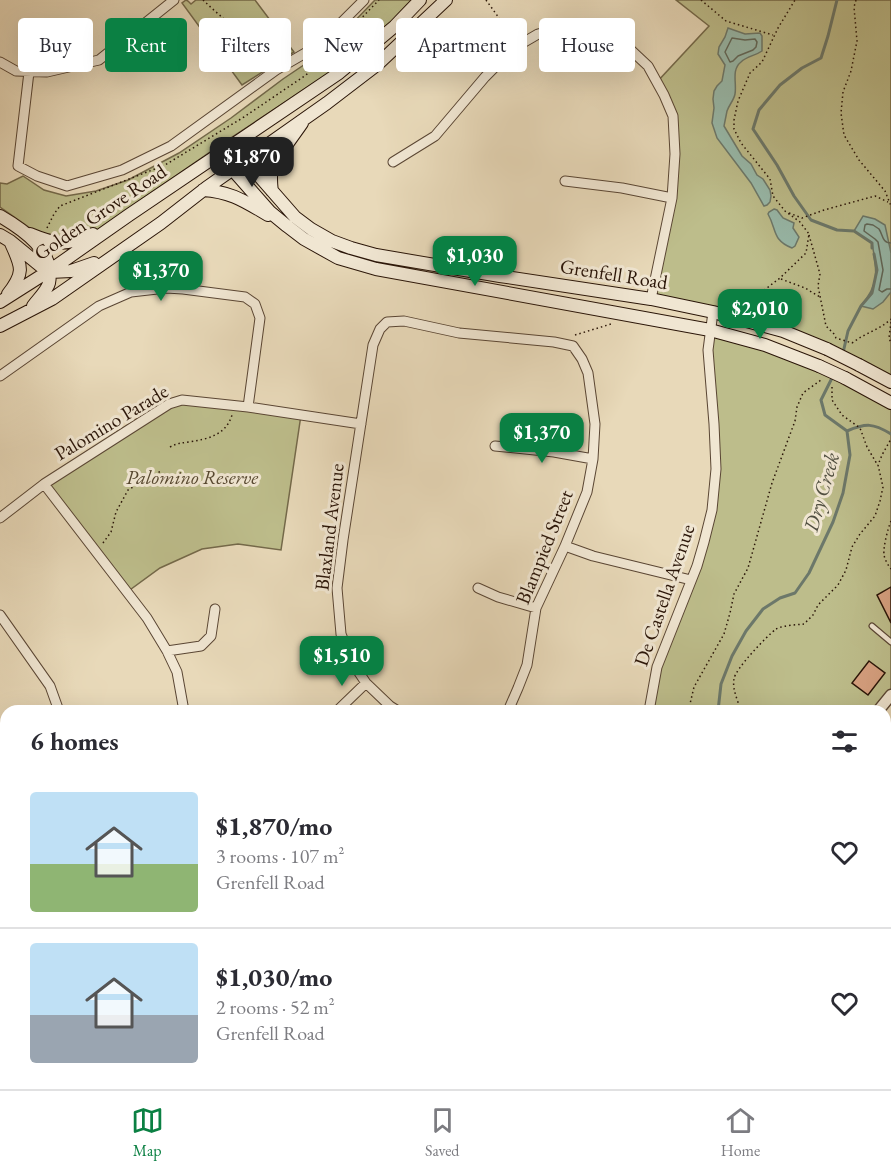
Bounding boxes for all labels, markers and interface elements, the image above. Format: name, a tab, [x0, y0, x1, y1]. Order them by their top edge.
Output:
chip: Buy	[18, 18, 93, 72]
chip: Rent	[105, 18, 187, 72]
chip: Filters	[199, 18, 291, 72]
chip: New	[303, 18, 384, 72]
chip: Apartment	[396, 18, 527, 72]
chip: House	[539, 18, 635, 72]
pin: $1,870	[203, 137, 301, 188]
text: $1,870	[224, 143, 280, 169]
street label: Golden Grove Road	[29, 158, 172, 266]
pin: $1,030	[426, 236, 524, 287]
text: $1,030	[447, 242, 503, 268]
pin: $1,370	[112, 251, 210, 302]
street label: Grenfell Road	[558, 253, 671, 295]
text: $1,370	[133, 257, 189, 283]
pin: $2,010	[711, 289, 809, 340]
text: $2,010	[732, 295, 788, 321]
street label: Palomino Parade	[49, 378, 173, 466]
pin: $1,370	[493, 413, 591, 464]
text: $1,370	[514, 419, 570, 445]
water label: Dry Creek	[797, 449, 845, 536]
street label: Blaxland Avenue	[308, 462, 350, 592]
park label: Palomino Reserve	[126, 464, 258, 490]
street label: Blampied Street	[509, 485, 579, 608]
street label: De Castella Avenue	[628, 520, 701, 669]
pin: $1,510	[293, 636, 391, 687]
text: $1,510	[314, 642, 370, 668]
text: 6 homes	[30, 724, 119, 758]
icon: filters	[828, 725, 861, 758]
text: $1,870/mo	[216, 809, 332, 843]
icon: home	[78, 816, 150, 888]
icon: heart	[828, 836, 861, 869]
text: 3 rooms · 107 m²	[216, 843, 344, 869]
text: Grenfell Road	[216, 869, 325, 895]
text: $1,030/mo	[216, 960, 332, 994]
icon: home	[78, 967, 150, 1039]
icon: heart	[828, 987, 861, 1020]
text: 2 rooms · 52 m²	[216, 994, 335, 1020]
text: Grenfell Road	[216, 1020, 325, 1046]
tab: Map	[131, 1104, 164, 1161]
tab: Saved	[425, 1104, 459, 1161]
tab: Home	[721, 1104, 760, 1161]

